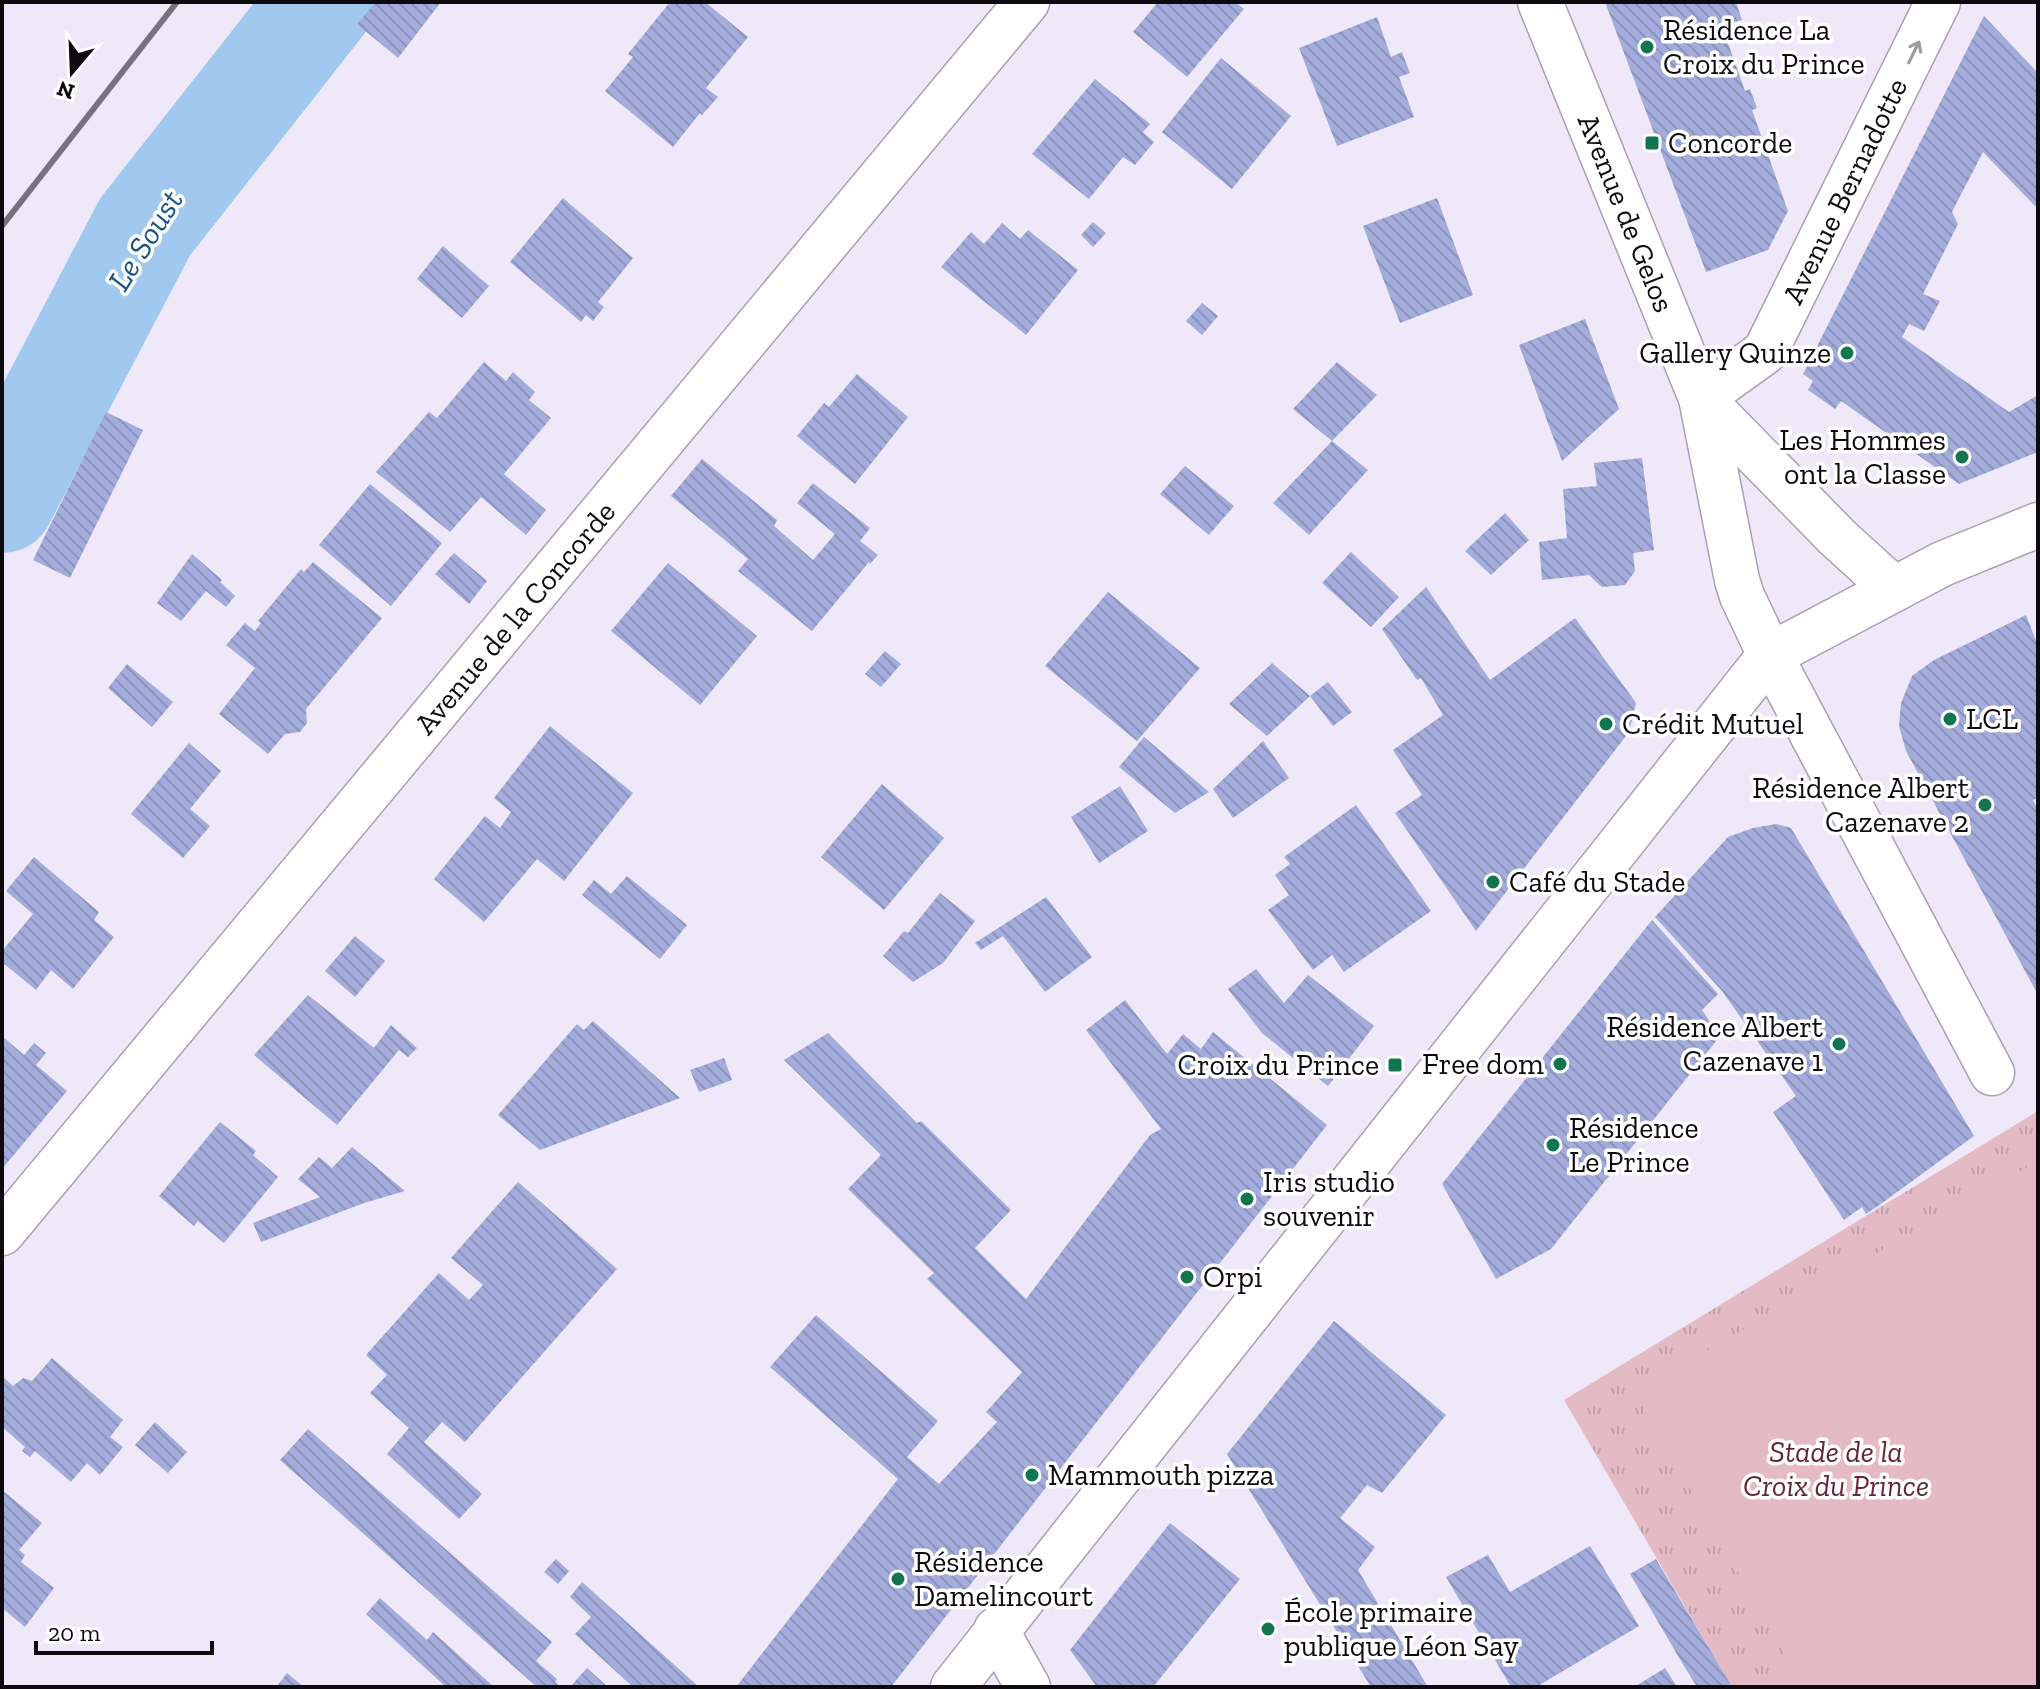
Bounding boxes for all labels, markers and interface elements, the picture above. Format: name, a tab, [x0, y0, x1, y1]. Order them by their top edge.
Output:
place label: Résidence La Croix du Prince	[1663, 12, 1864, 82]
north arrow	[32, 32, 112, 112]
marker: Résidence La Croix du Prince	[1638, 38, 1656, 56]
one-way arrow	[1907, 41, 1922, 64]
street label: Avenue Bernadotte	[1775, 72, 1915, 310]
text: N	[53, 75, 78, 106]
street label: Avenue de Gelos	[1570, 109, 1682, 317]
place label: Concorde	[1668, 125, 1792, 161]
marker: Concorde	[1643, 134, 1661, 152]
water label: Le Soust	[99, 183, 191, 297]
place label: Gallery Quinze	[1639, 335, 1831, 371]
marker: Gallery Quinze	[1838, 344, 1856, 362]
place label: Les Hommes ont la Classe	[1779, 422, 1946, 492]
marker: Les Hommes ont la Classe	[1953, 448, 1971, 466]
street label: Avenue de la Concorde	[407, 494, 623, 742]
place label: LCL	[1966, 701, 2018, 737]
place label: Crédit Mutuel	[1622, 706, 1804, 742]
marker: LCL	[1941, 710, 1959, 728]
marker: Crédit Mutuel	[1597, 715, 1615, 733]
place label: Résidence Albert Cazenave 2	[1752, 770, 1969, 840]
marker: Résidence Albert Cazenave 2	[1976, 796, 1994, 814]
place label: Café du Stade	[1509, 864, 1685, 900]
marker: Café du Stade	[1484, 873, 1502, 891]
place label: Résidence Albert Cazenave 1	[1606, 1009, 1823, 1079]
marker: Résidence Albert Cazenave 1	[1830, 1035, 1848, 1053]
place label: Free dom	[1422, 1046, 1544, 1082]
place label: Croix du Prince	[1178, 1047, 1379, 1083]
marker: Free dom	[1551, 1055, 1569, 1073]
marker: Croix du Prince	[1386, 1056, 1404, 1074]
place label: Résidence Le Prince	[1569, 1110, 1699, 1180]
marker: Résidence Le Prince	[1544, 1136, 1562, 1154]
place label: Iris studio souvenir	[1263, 1164, 1395, 1234]
marker: Iris studio souvenir	[1238, 1190, 1256, 1208]
place label: Orpi	[1203, 1259, 1262, 1295]
marker: Orpi	[1178, 1268, 1196, 1286]
park label: Stade de la Croix du Prince	[1743, 1434, 1929, 1504]
place label: Mammouth pizza	[1048, 1457, 1274, 1493]
marker: Mammouth pizza	[1023, 1466, 1041, 1484]
place label: Résidence Damelincourt	[914, 1544, 1093, 1614]
marker: Résidence Damelincourt	[889, 1570, 907, 1588]
place label: École primaire publique Léon Say	[1284, 1594, 1519, 1664]
scale bar	[36, 1605, 212, 1655]
text: 20 m	[48, 1618, 101, 1647]
marker: École primaire publique Léon Say	[1259, 1620, 1277, 1638]

